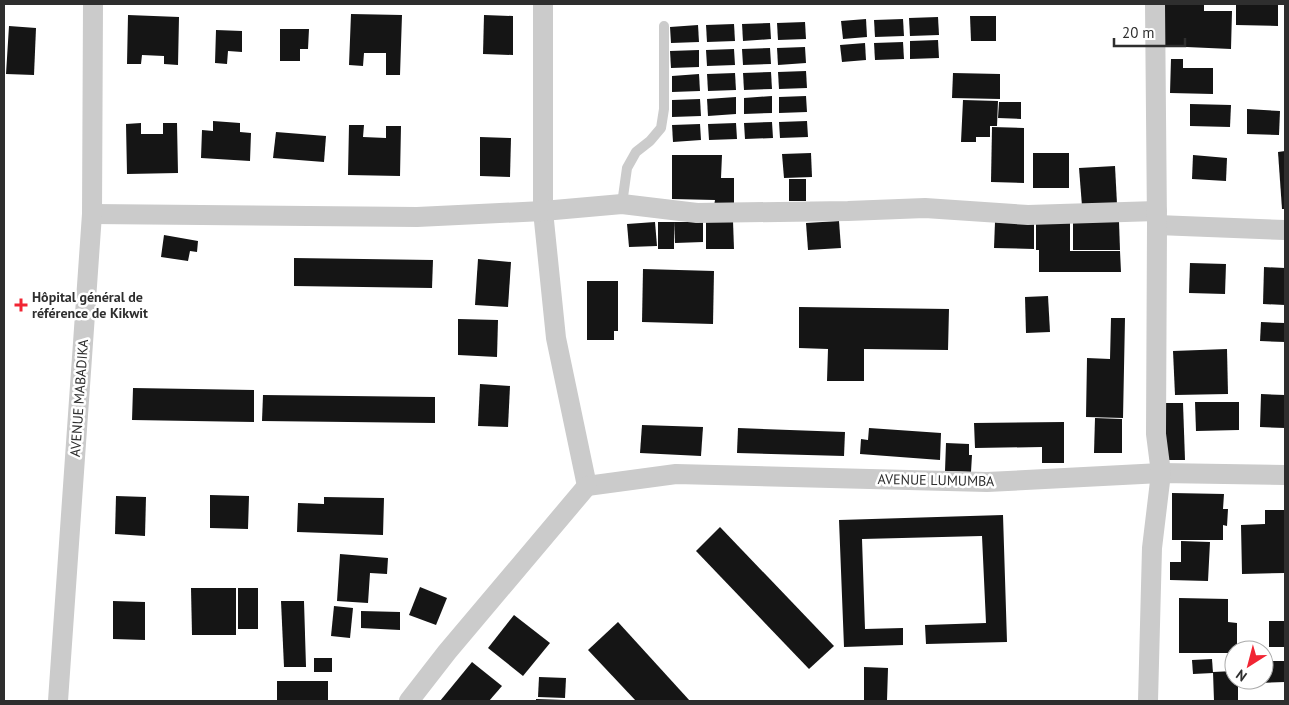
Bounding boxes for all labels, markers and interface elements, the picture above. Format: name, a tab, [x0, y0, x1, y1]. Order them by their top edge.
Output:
scale bar	[1114, 15, 1185, 47]
text: 20 m	[1122, 23, 1155, 42]
place label: Hôpital général de référence de Kikwit	[32, 288, 148, 322]
marker: Hôpital général de référence de Kikwit	[14, 298, 28, 312]
street label: AVENUE MABADIKA	[66, 338, 92, 457]
street label: AVENUE LUMUMBA	[877, 470, 995, 490]
north arrow	[1224, 640, 1274, 690]
text: N	[1232, 666, 1250, 686]

